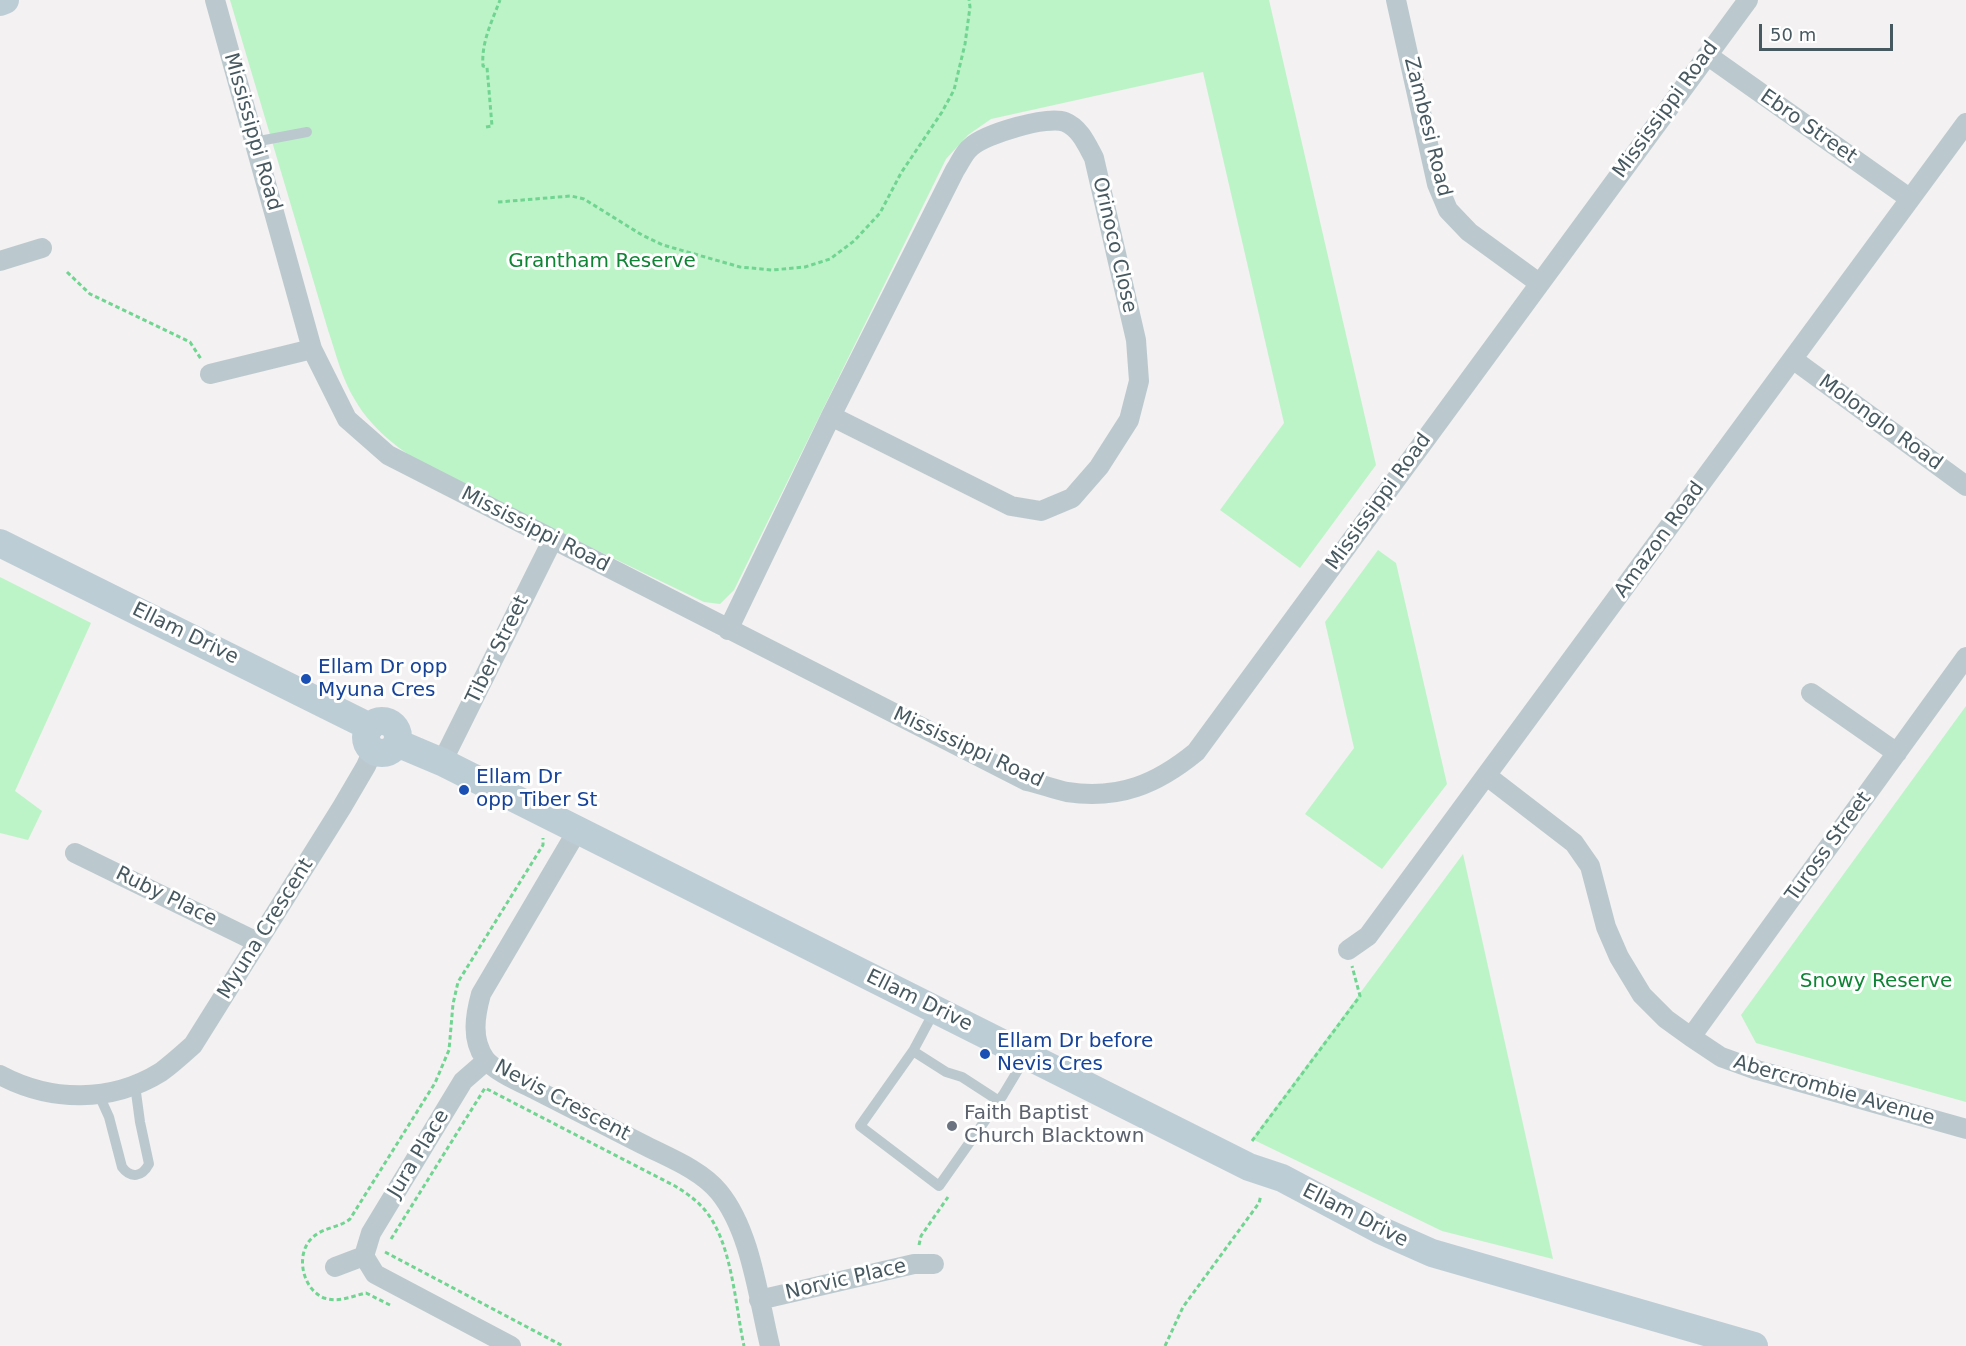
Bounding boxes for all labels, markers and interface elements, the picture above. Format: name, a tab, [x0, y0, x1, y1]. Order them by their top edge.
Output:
scale bar	[1762, 12, 1896, 50]
text: 50 m	[1770, 24, 1816, 45]
street label: Mississippi Road	[1608, 37, 1724, 183]
street label: Mississippi Road	[218, 50, 286, 214]
street label: Zambesi Road	[1398, 55, 1456, 199]
street label: Ebro Street	[1755, 85, 1861, 169]
street label: Orinoco Close	[1087, 175, 1141, 315]
park label: Grantham Reserve	[508, 250, 696, 274]
street label: Molonglo Road	[1813, 370, 1947, 476]
street label: Mississippi Road	[1321, 429, 1437, 575]
street label: Amazon Road	[1610, 477, 1710, 603]
street label: Mississippi Road	[457, 482, 613, 578]
street label: Tiber Street	[461, 592, 535, 708]
street label: Ellam Drive	[128, 598, 242, 670]
place label: Ellam Dr opp Myuna Cres	[318, 656, 447, 703]
marker: Ellam Dr opp Myuna Cres	[299, 672, 313, 686]
street label: Mississippi Road	[889, 703, 1047, 793]
place label: Ellam Dr opp Tiber St	[476, 766, 597, 813]
marker: Ellam Dr opp Tiber St	[457, 783, 471, 797]
street label: Tuross Street	[1781, 787, 1877, 907]
street label: Myuna Crescent	[213, 854, 319, 1004]
street label: Ruby Place	[111, 862, 221, 932]
street label: Ellam Drive	[862, 965, 976, 1037]
park label: Snowy Reserve	[1800, 970, 1952, 994]
place label: Ellam Dr before Nevis Cres	[997, 1030, 1153, 1077]
marker: Ellam Dr before Nevis Cres	[978, 1047, 992, 1061]
street label: Abercrombie Avenue	[1731, 1051, 1937, 1131]
street label: Nevis Crescent	[490, 1055, 634, 1147]
place label: Faith Baptist Church Blacktown	[964, 1102, 1144, 1149]
street label: Jura Place	[383, 1106, 455, 1202]
marker: Faith Baptist Church Blacktown	[945, 1119, 959, 1133]
street label: Ellam Drive	[1298, 1179, 1412, 1253]
street label: Norvic Place	[783, 1254, 909, 1306]

